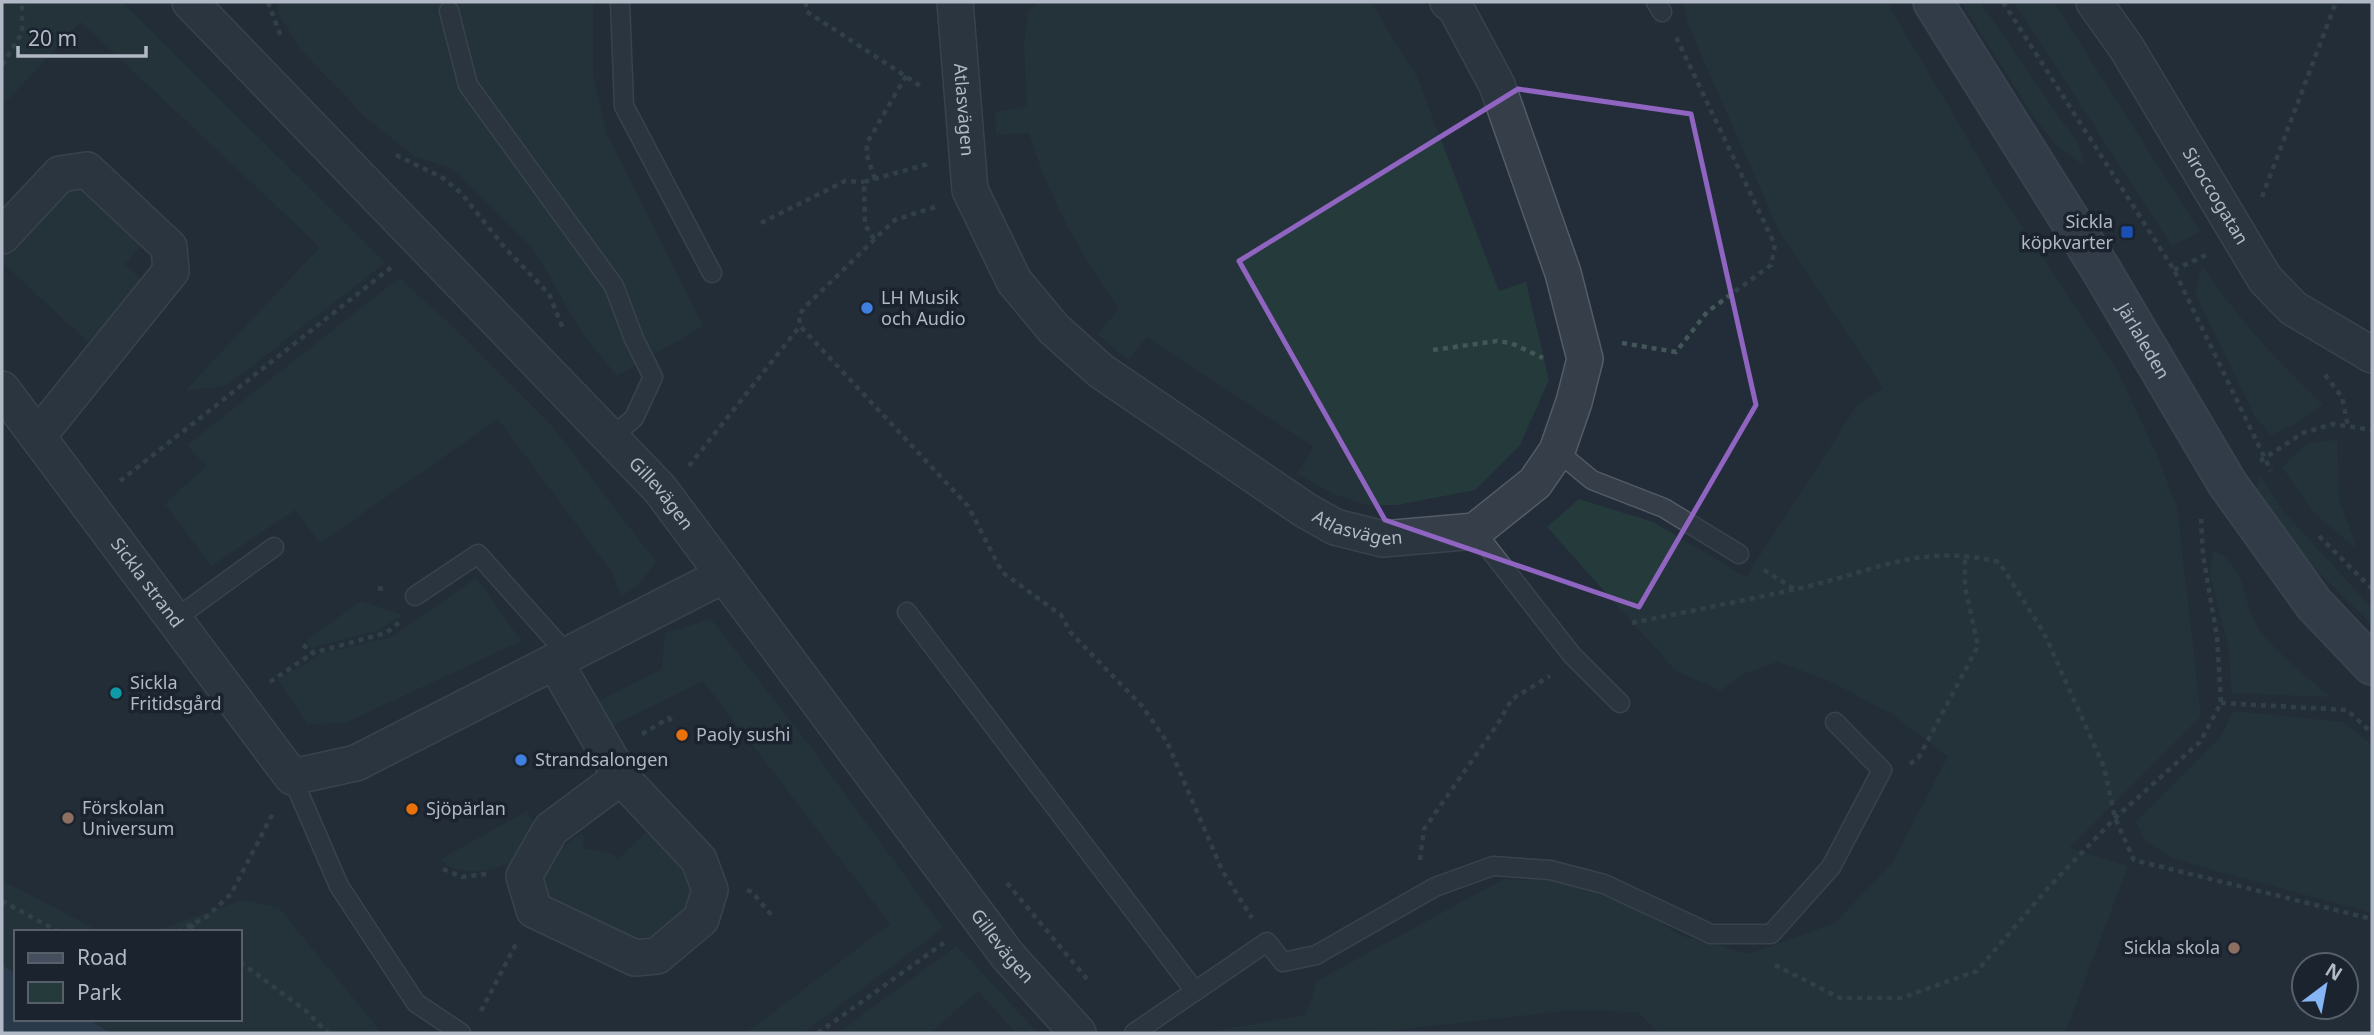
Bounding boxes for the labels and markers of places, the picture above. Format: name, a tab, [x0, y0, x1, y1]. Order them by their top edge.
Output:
place label: Sickla köpkvarter	[2021, 209, 2114, 254]
marker: Sickla köpkvarter	[2119, 224, 2135, 240]
place label: LH Musik och Audio	[881, 285, 966, 330]
marker: LH Musik och Audio	[859, 300, 875, 316]
place label: Sickla Fritidsgård	[130, 670, 222, 715]
marker: Sickla Fritidsgård	[108, 685, 124, 701]
place label: Paoly sushi	[696, 722, 791, 746]
marker: Paoly sushi	[674, 727, 690, 743]
place label: Strandsalongen	[535, 747, 668, 771]
marker: Strandsalongen	[513, 752, 529, 768]
place label: Förskolan Universum	[82, 795, 174, 840]
place label: Sjöpärlan	[426, 796, 506, 820]
marker: Sjöpärlan	[404, 801, 420, 817]
marker: Förskolan Universum	[60, 810, 76, 826]
place label: Sickla skola	[2124, 935, 2220, 959]
marker: Sickla skola	[2226, 940, 2242, 956]

